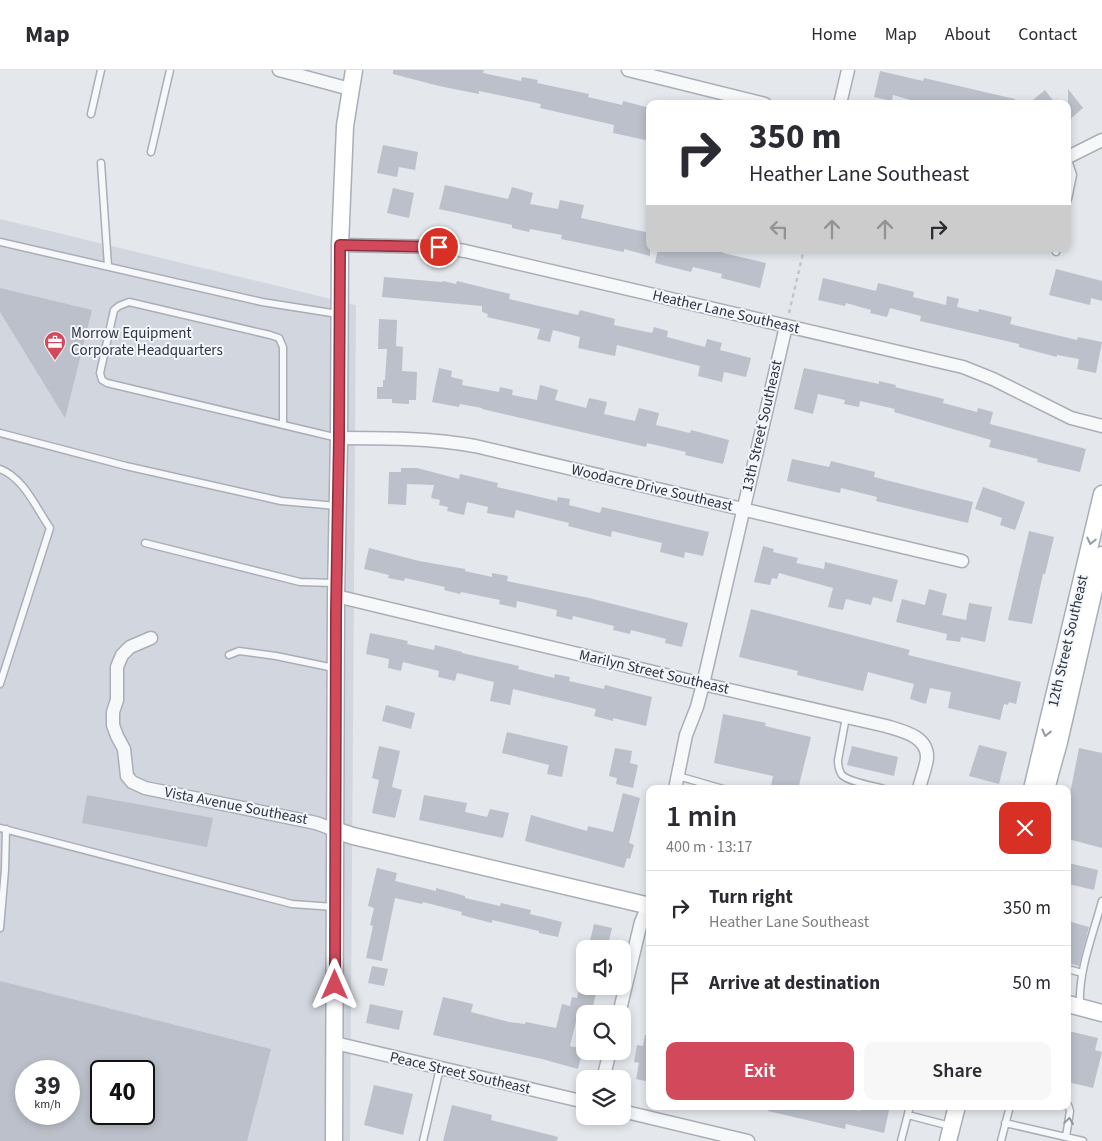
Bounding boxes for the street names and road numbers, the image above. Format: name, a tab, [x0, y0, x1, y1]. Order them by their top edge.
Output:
street label: Heather Lane Southeast	[650, 285, 802, 339]
street label: 13th Street Southeast	[737, 358, 787, 494]
street label: Woodacre Drive Southeast	[569, 459, 735, 517]
street label: 12th Street Southeast	[1043, 573, 1093, 709]
street label: Marilyn Street Southeast	[577, 645, 731, 699]
street label: Vista Avenue Southeast	[163, 782, 309, 830]
street label: Peace Street Southeast	[388, 1047, 532, 1099]

